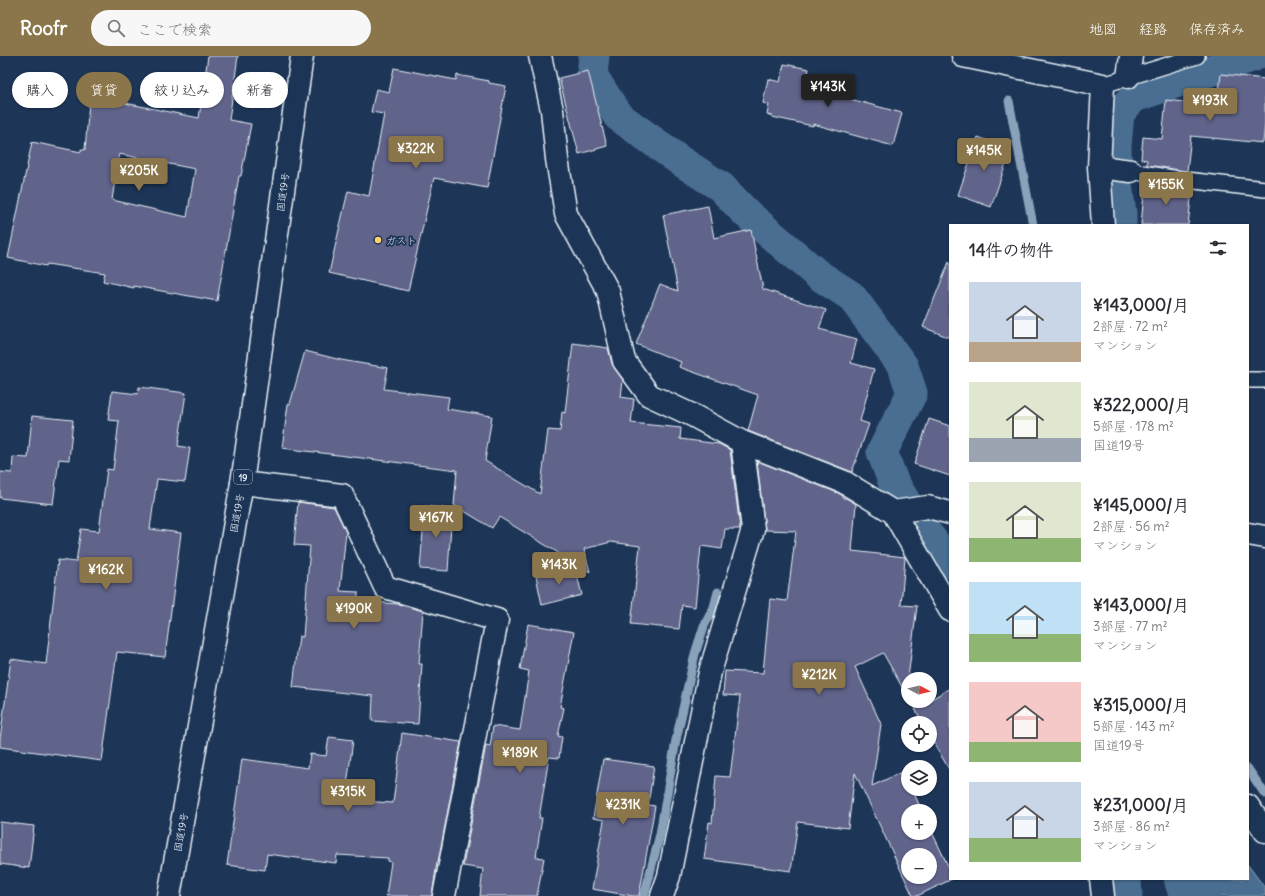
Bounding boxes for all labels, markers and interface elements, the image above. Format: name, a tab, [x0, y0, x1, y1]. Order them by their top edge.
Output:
search box	[91, 10, 371, 46]
text: Roofr	[20, 16, 67, 40]
icon: search	[105, 17, 127, 39]
text: ここで検索	[137, 20, 212, 39]
text: 地図	[1089, 20, 1117, 38]
text: 経路	[1139, 20, 1167, 38]
text: 保存済み	[1189, 20, 1245, 38]
chip: 購入	[12, 72, 68, 108]
chip: 賃貸	[76, 72, 132, 108]
chip: 絞り込み	[140, 72, 224, 108]
chip: 新着	[232, 72, 288, 108]
pin: ¥143K	[800, 74, 856, 108]
text: ¥143K	[810, 78, 846, 95]
pin: ¥193K	[1182, 88, 1238, 122]
text: ¥193K	[1192, 92, 1228, 109]
pin: ¥322K	[388, 136, 444, 170]
pin: ¥145K	[956, 138, 1012, 172]
text: ¥322K	[397, 140, 435, 157]
text: ¥145K	[966, 142, 1002, 159]
pin: ¥205K	[111, 158, 167, 192]
text: ¥205K	[120, 162, 158, 179]
street label: 国道19号	[274, 171, 292, 213]
pin: ¥155K	[1138, 172, 1194, 206]
text: ¥155K	[1148, 176, 1184, 193]
place label: ガスト	[386, 234, 417, 247]
marker: ガスト	[373, 235, 383, 245]
icon: filters	[1207, 237, 1229, 259]
text: 14件の物件	[969, 239, 1054, 261]
text: ¥143,000/月	[1093, 294, 1189, 316]
icon: home	[1001, 298, 1049, 346]
text: 2部屋 · 72 m²	[1093, 318, 1168, 335]
text: マンション	[1093, 337, 1157, 354]
text: ¥322,000/月	[1093, 394, 1191, 416]
icon: home	[1001, 398, 1049, 446]
text: 5部屋 · 178 m²	[1093, 418, 1174, 435]
text: 国道19号	[1093, 437, 1145, 454]
road number: 19	[234, 470, 252, 484]
street label: 国道19号	[227, 492, 247, 534]
text: ¥145,000/月	[1093, 494, 1189, 516]
icon: home	[1001, 498, 1049, 546]
pin: ¥167K	[408, 505, 464, 539]
text: ¥167K	[419, 509, 453, 526]
text: 2部屋 · 56 m²	[1093, 518, 1170, 535]
text: マンション	[1093, 537, 1157, 554]
pin: ¥143K	[531, 552, 587, 586]
text: ¥143K	[541, 556, 577, 573]
pin: ¥162K	[78, 557, 134, 591]
text: ¥162K	[88, 561, 124, 578]
text: ¥143,000/月	[1093, 594, 1189, 616]
pin: ¥190K	[326, 596, 382, 630]
icon: home	[1001, 598, 1049, 646]
text: ¥190K	[336, 600, 372, 617]
text: 3部屋 · 77 m²	[1093, 618, 1168, 635]
text: マンション	[1093, 637, 1157, 654]
pin: ¥212K	[791, 662, 847, 696]
text: ¥212K	[801, 666, 837, 683]
north arrow	[901, 672, 937, 708]
map controls	[901, 672, 937, 884]
text: ¥315,000/月	[1093, 694, 1189, 716]
icon: home	[1001, 698, 1049, 746]
button: locate	[901, 716, 937, 752]
text: 5部屋 · 143 m²	[1093, 718, 1175, 735]
text: 国道19号	[1093, 737, 1145, 754]
pin: ¥189K	[492, 740, 548, 774]
text: ¥189K	[502, 744, 538, 761]
button: layers	[901, 760, 937, 796]
pin: ¥315K	[320, 779, 376, 813]
text: ¥315K	[330, 783, 366, 800]
pin: ¥231K	[595, 792, 651, 826]
text: ¥231,000/月	[1093, 794, 1189, 816]
text: ¥231K	[605, 796, 641, 813]
icon: home	[1001, 798, 1049, 846]
button: +	[901, 804, 937, 840]
street label: 国道19号	[171, 811, 191, 853]
text: 3部屋 · 86 m²	[1093, 818, 1170, 835]
text: マンション	[1093, 837, 1157, 854]
button: −	[901, 848, 937, 884]

